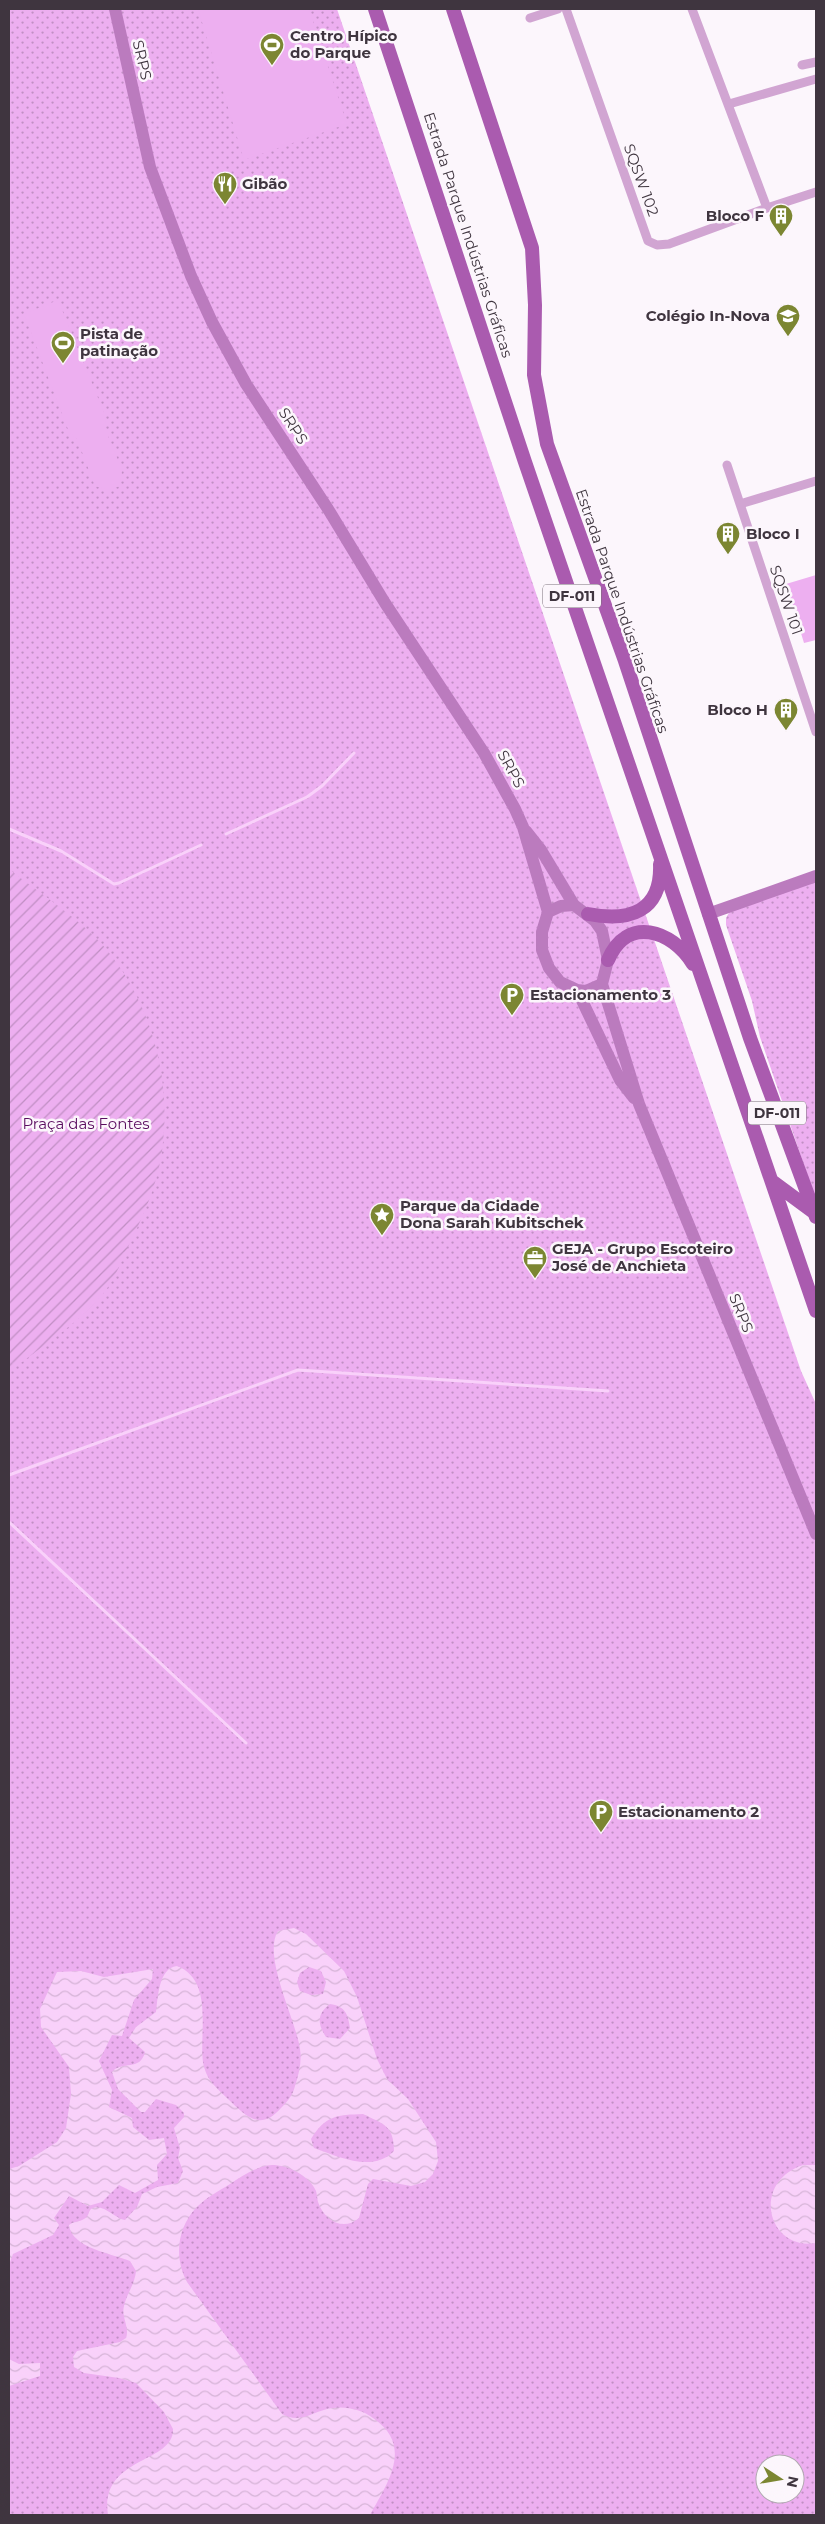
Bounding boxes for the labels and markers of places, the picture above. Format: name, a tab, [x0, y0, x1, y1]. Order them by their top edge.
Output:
place label: Centro Hípico do Parque	[290, 26, 398, 62]
sports icon: Centro Hípico do Parque	[259, 32, 285, 66]
restaurant icon: Gibão	[212, 171, 238, 205]
place label: Gibão	[242, 174, 288, 193]
building icon: Bloco F	[768, 203, 794, 237]
place label: Bloco F	[706, 206, 764, 225]
school or university icon: Colégio In-Nova	[775, 303, 801, 337]
place label: Colégio In-Nova	[646, 306, 770, 325]
place label: Pista de patinação	[80, 324, 158, 360]
sports icon: Pista de patinação	[50, 330, 76, 364]
building icon: Bloco I	[715, 521, 741, 555]
place label: Bloco I	[746, 524, 800, 543]
building icon: Bloco H	[773, 697, 799, 731]
place label: Bloco H	[707, 700, 768, 719]
parking icon: Estacionamento 3	[499, 982, 525, 1016]
place label: Estacionamento 3	[530, 985, 671, 1004]
place label: Parque da Cidade Dona Sarah Kubitschek	[400, 1196, 584, 1232]
place icon: Parque da Cidade Dona Sarah Kubitschek	[369, 1202, 395, 1236]
place label: GEJA - Grupo Escoteiro José de Anchieta	[551, 1239, 733, 1275]
office icon: GEJA - Grupo Escoteiro José de Anchieta	[522, 1245, 548, 1279]
parking icon: Estacionamento 2	[588, 1799, 614, 1833]
place label: Estacionamento 2	[618, 1802, 759, 1821]

